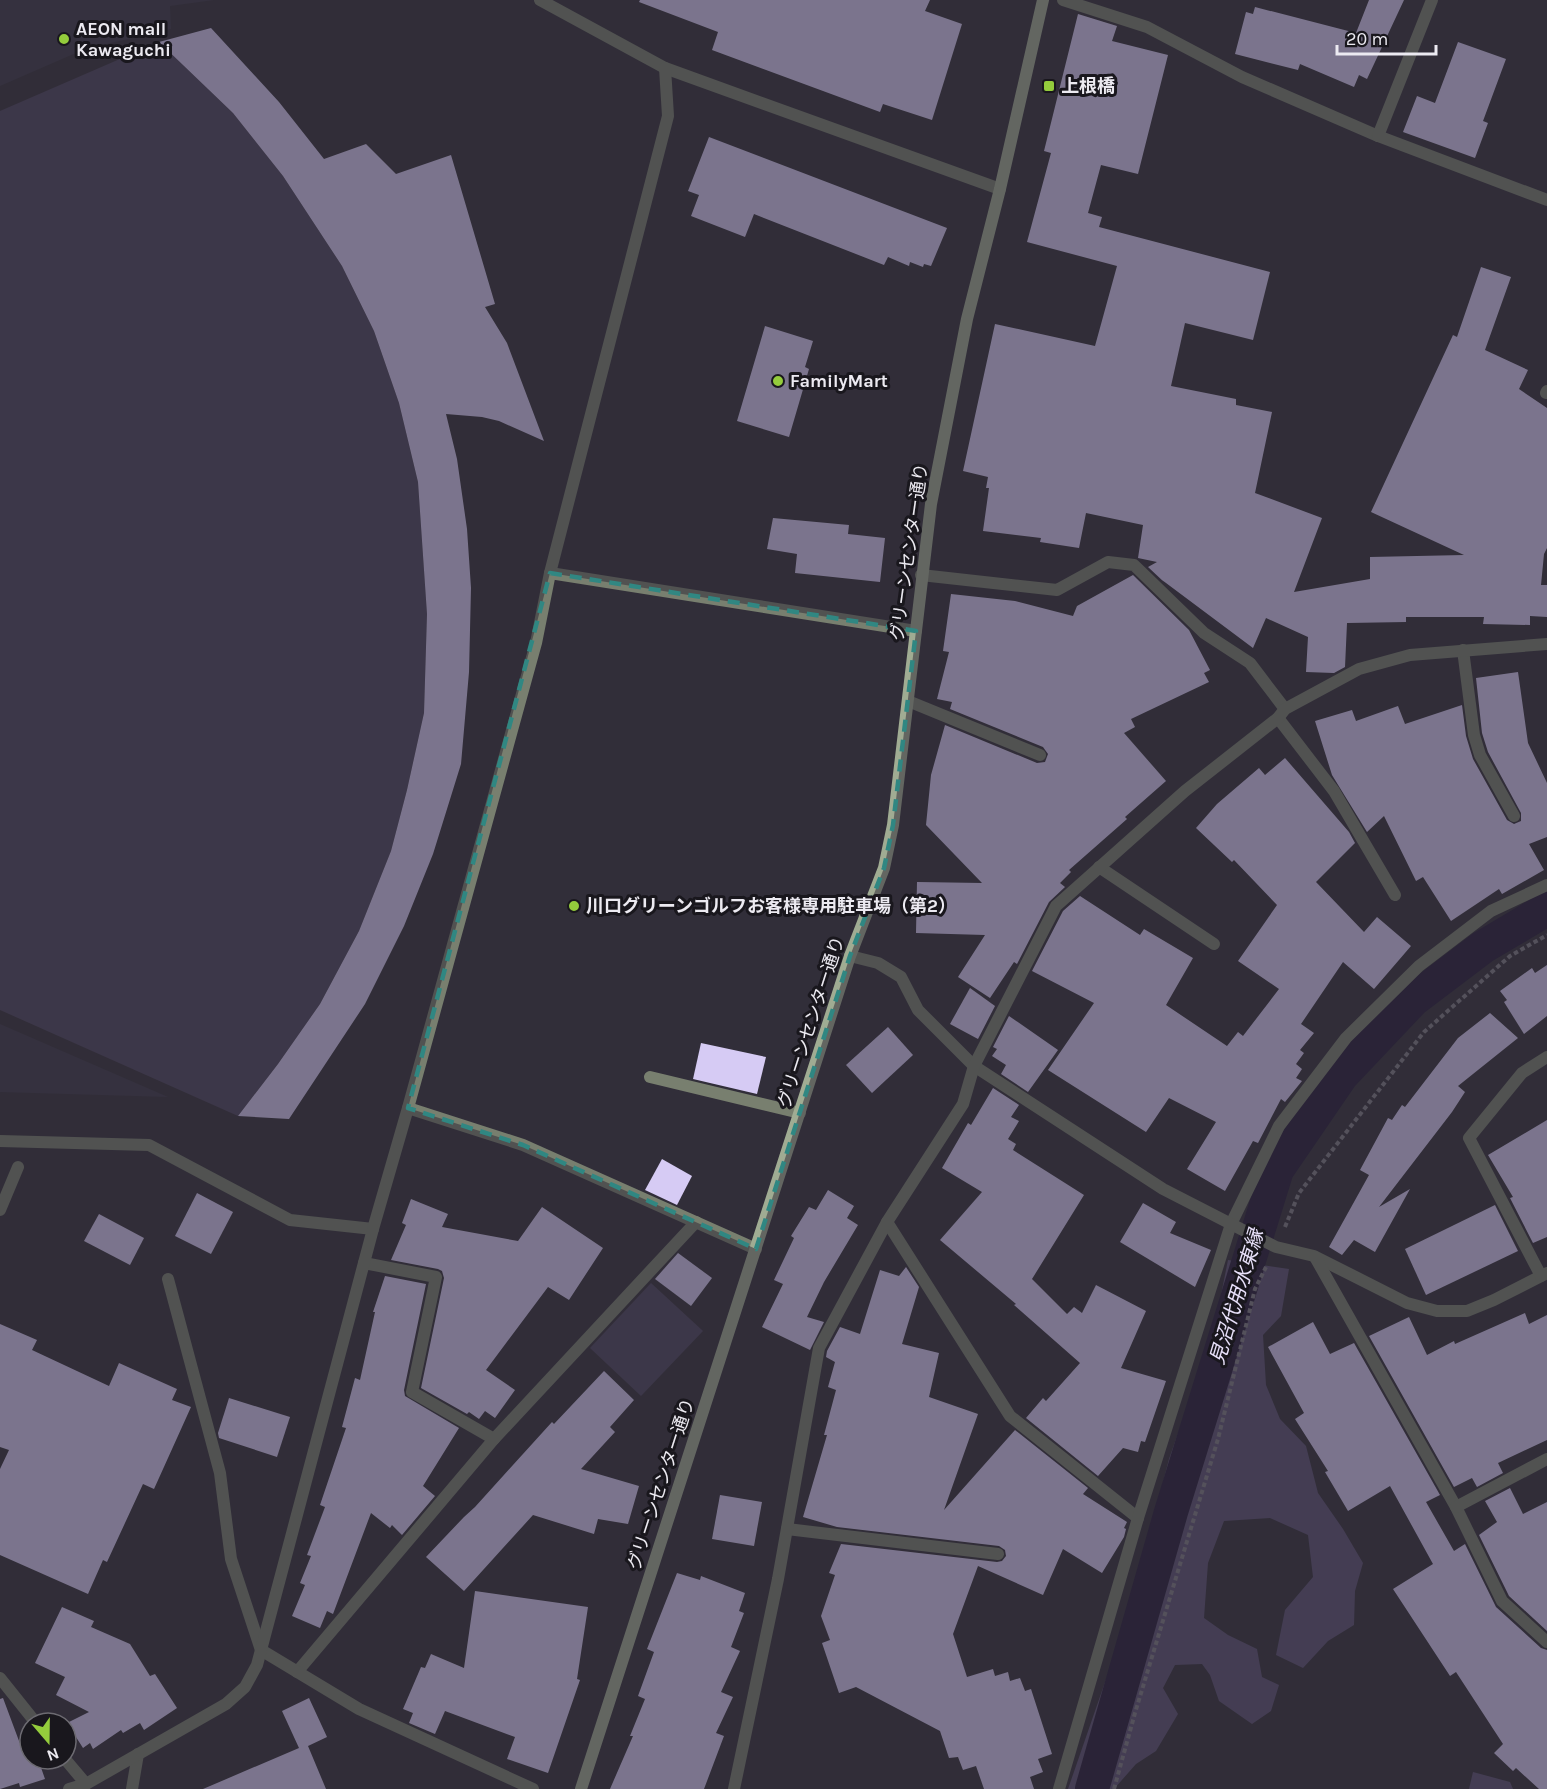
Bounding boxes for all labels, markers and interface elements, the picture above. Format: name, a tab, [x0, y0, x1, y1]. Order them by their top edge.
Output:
place label: AEON mall Kawaguchi	[76, 18, 171, 61]
scale bar	[1337, 18, 1436, 56]
text: 20 m	[1346, 28, 1388, 50]
marker: AEON mall Kawaguchi	[57, 32, 71, 46]
place label: 上根橋	[1061, 75, 1115, 97]
marker: 上根橋	[1042, 79, 1056, 93]
place label: FamilyMart	[790, 370, 888, 392]
marker: FamilyMart	[771, 374, 785, 388]
street label: グリーンセンター通り	[886, 462, 932, 642]
place label: 川口グリーンゴルフお客様専用駐車場（第2）	[586, 895, 956, 917]
marker: 川口グリーンゴルフお客様専用駐車場（第2）	[567, 899, 581, 913]
street label: グリーンセンター通り	[773, 933, 849, 1111]
water label: 見沼代用水東縁	[1206, 1225, 1269, 1367]
street label: グリーンセンター通り	[623, 1395, 699, 1573]
north arrow	[18, 1711, 78, 1771]
text: N	[44, 1744, 62, 1766]

